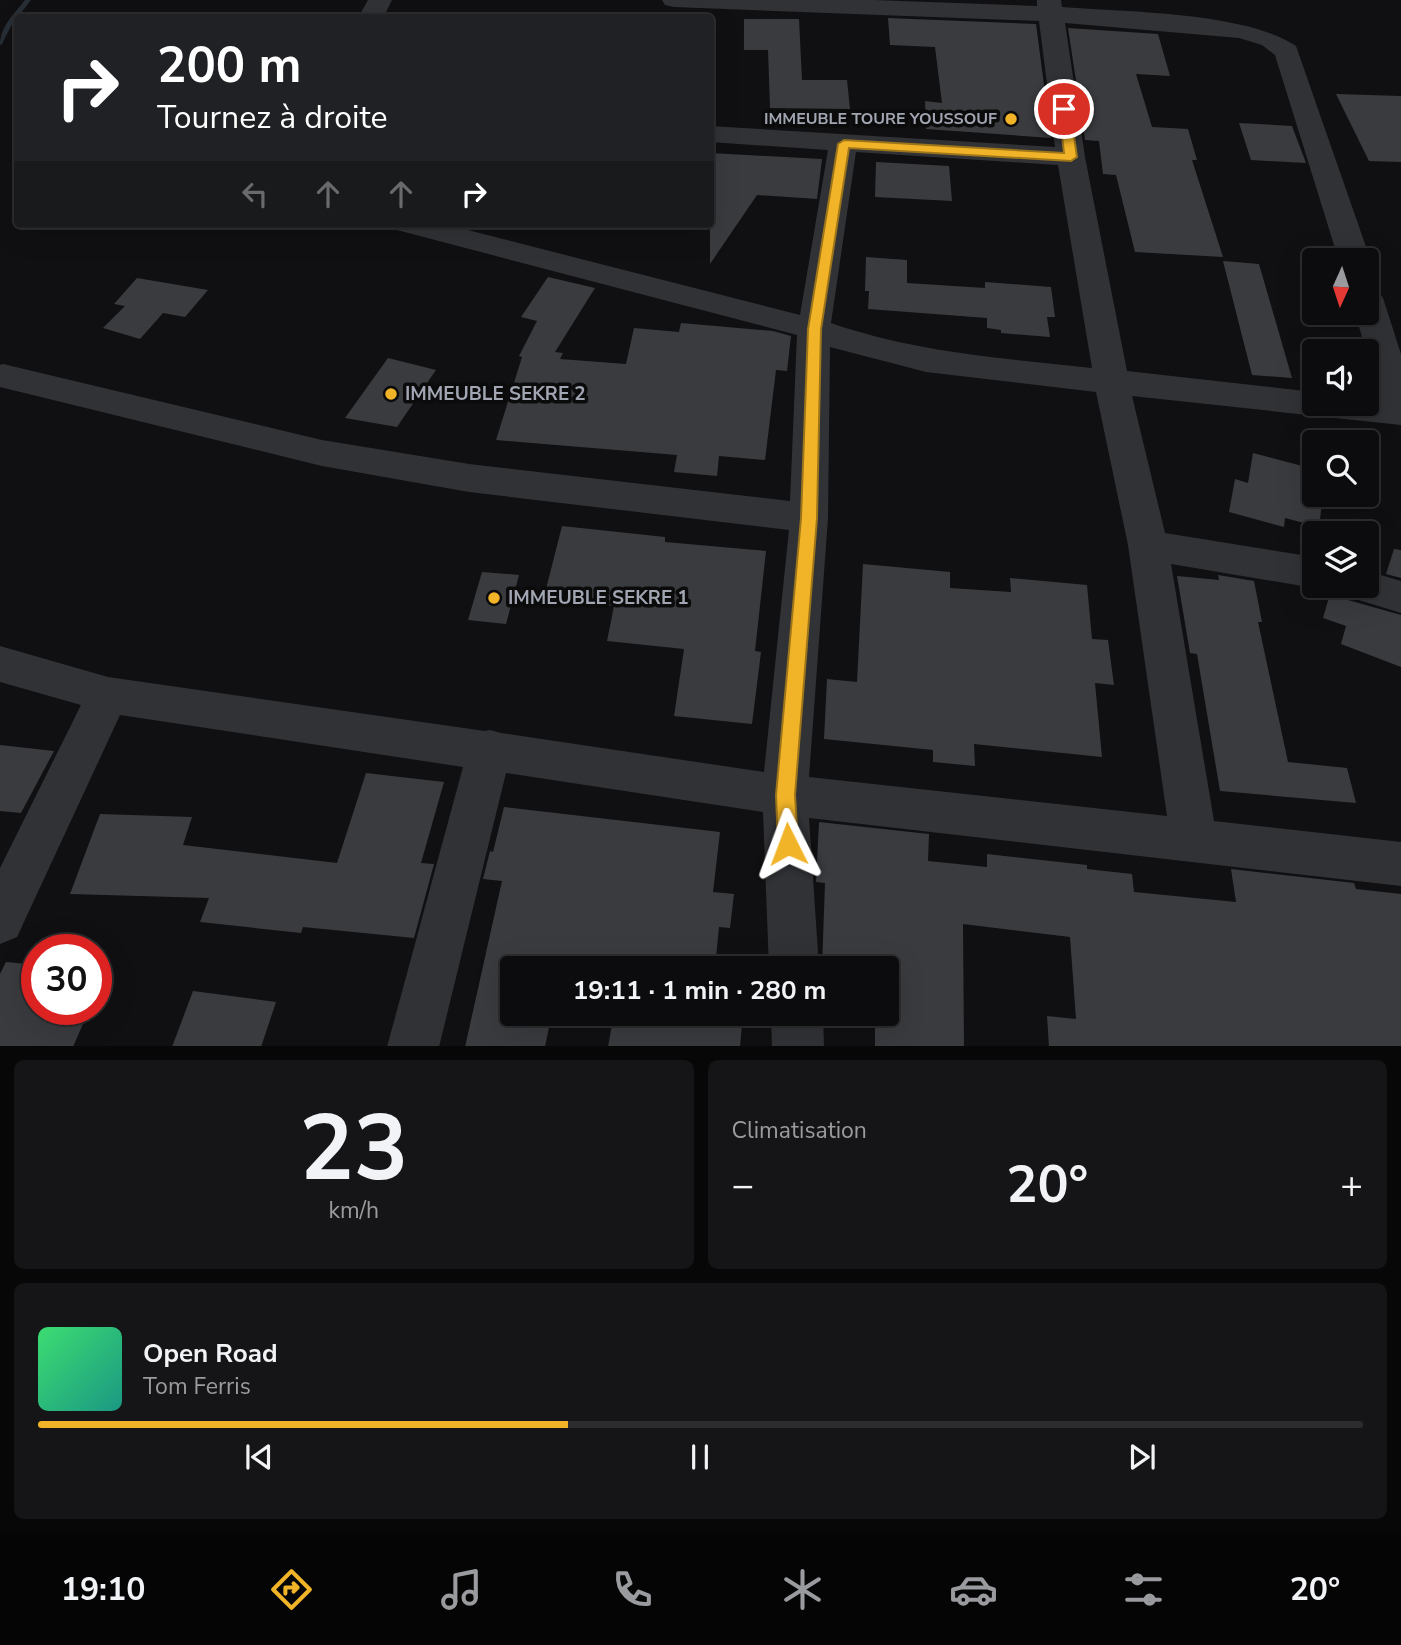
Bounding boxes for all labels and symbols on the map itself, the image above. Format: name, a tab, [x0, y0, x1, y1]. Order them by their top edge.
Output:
pin	[1034, 79, 1094, 139]
place label: IMMEUBLE TOURE YOUSSOUF	[764, 108, 997, 130]
marker: IMMEUBLE TOURE YOUSSOUF	[1003, 111, 1019, 127]
north arrow	[1302, 248, 1379, 326]
place label: IMMEUBLE SEKRE 2	[405, 381, 586, 407]
marker: IMMEUBLE SEKRE 2	[383, 386, 399, 402]
place label: IMMEUBLE SEKRE 1	[508, 585, 689, 611]
marker: IMMEUBLE SEKRE 1	[486, 590, 502, 606]
position arrow	[751, 807, 825, 881]
speed limit sign: 30	[21, 934, 112, 1025]

